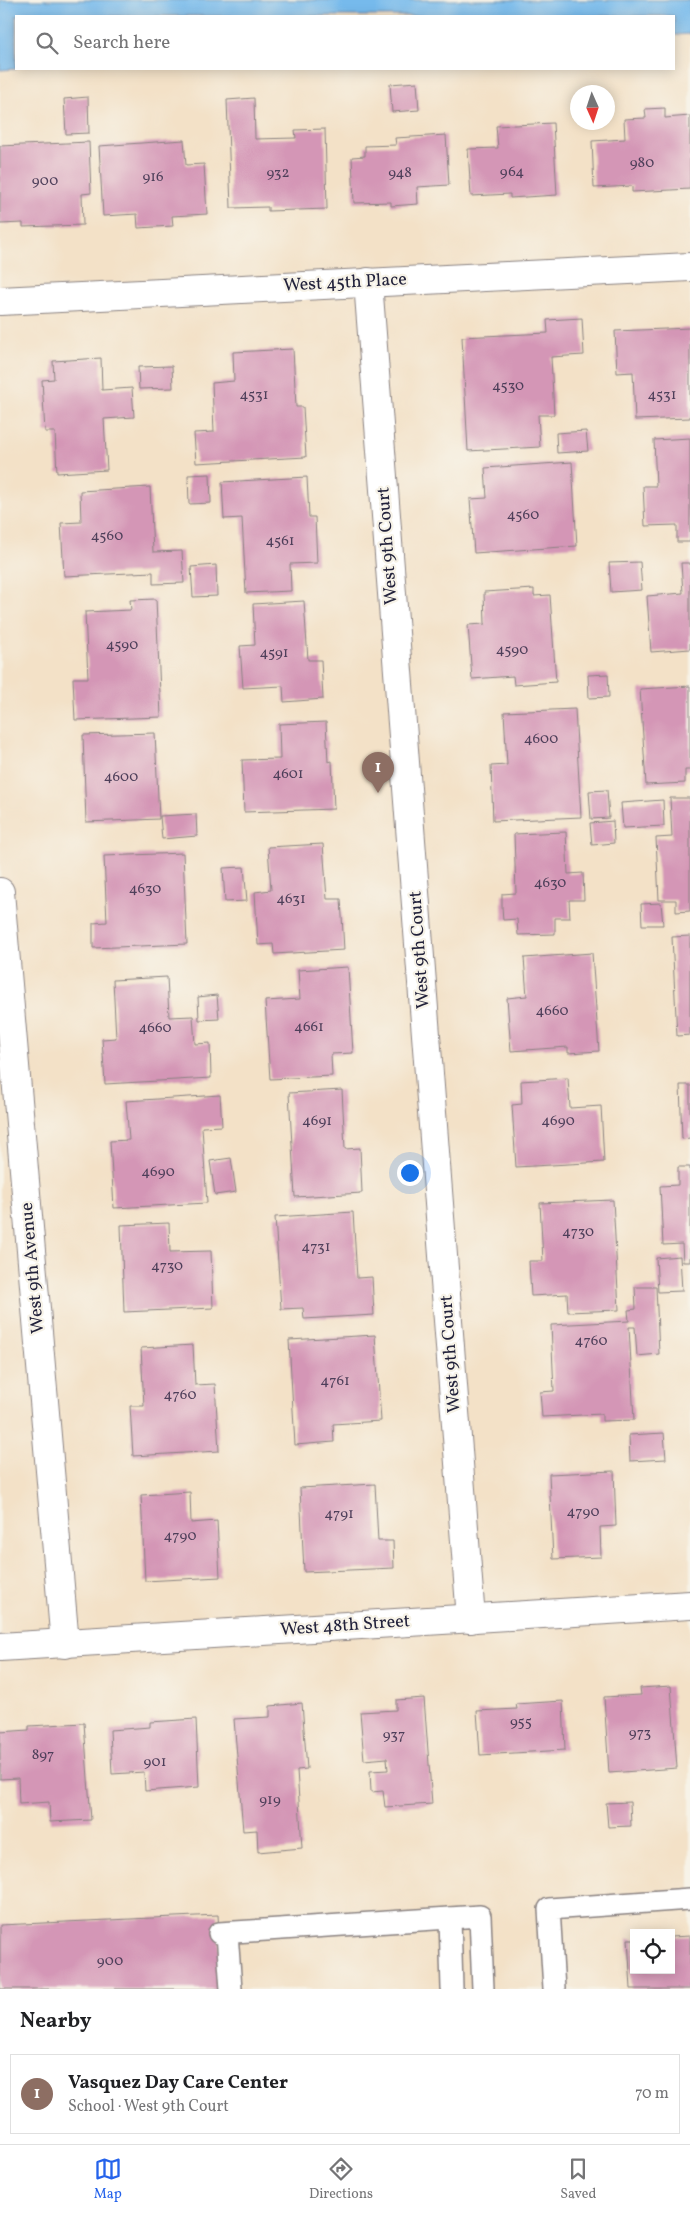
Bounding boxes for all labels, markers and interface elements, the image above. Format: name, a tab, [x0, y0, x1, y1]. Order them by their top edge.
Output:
search box	[15, 15, 675, 70]
icon: search	[33, 29, 61, 57]
text: Search here	[73, 30, 170, 56]
north arrow	[570, 85, 615, 130]
house number: 980	[630, 153, 654, 174]
house number: 964	[500, 162, 524, 183]
house number: 932	[266, 163, 290, 184]
house number: 948	[388, 163, 412, 184]
house number: 916	[142, 167, 164, 188]
house number: 900	[32, 171, 58, 192]
street label: West 45th Place	[283, 267, 407, 299]
house number: 4530	[492, 376, 524, 397]
house number: 4531	[239, 385, 269, 406]
house number: 4531	[647, 385, 677, 406]
street label: West 9th Court	[371, 486, 405, 606]
house number: 4560	[507, 505, 539, 526]
house number: 4560	[91, 526, 123, 547]
house number: 4561	[265, 531, 295, 552]
house number: 4590	[106, 635, 138, 656]
house number: 4590	[496, 640, 528, 661]
house number: 4591	[259, 643, 289, 664]
house number: 4600	[524, 729, 558, 750]
pin: 1	[362, 752, 394, 793]
house number: 4601	[272, 764, 304, 785]
house number: 4600	[104, 767, 138, 788]
house number: 4630	[534, 873, 566, 894]
house number: 4630	[129, 879, 161, 900]
house number: 4631	[276, 889, 306, 910]
street label: West 9th Court	[403, 890, 437, 1010]
house number: 4660	[535, 1001, 569, 1022]
house number: 4661	[294, 1017, 324, 1038]
house number: 4660	[138, 1018, 172, 1039]
house number: 4691	[302, 1111, 332, 1132]
house number: 4690	[541, 1111, 575, 1132]
your location	[397, 1160, 423, 1186]
house number: 4690	[141, 1162, 175, 1183]
street label: West 9th Avenue	[15, 1201, 51, 1335]
house number: 4730	[562, 1222, 594, 1243]
house number: 4731	[301, 1237, 331, 1258]
house number: 4730	[151, 1256, 183, 1277]
street label: West 9th Court	[434, 1294, 468, 1414]
house number: 4760	[575, 1331, 607, 1352]
house number: 4761	[320, 1371, 350, 1392]
house number: 4760	[164, 1385, 196, 1406]
house number: 4790	[566, 1502, 600, 1523]
house number: 4791	[324, 1504, 354, 1525]
house number: 4790	[163, 1526, 197, 1547]
street label: West 48th Street	[279, 1609, 411, 1643]
house number: 955	[510, 1712, 532, 1733]
house number: 973	[629, 1723, 651, 1744]
house number: 937	[383, 1725, 405, 1746]
house number: 897	[32, 1745, 54, 1766]
house number: 901	[144, 1752, 166, 1773]
house number: 919	[259, 1790, 281, 1811]
map controls	[630, 1929, 675, 1974]
button: locate	[630, 1929, 675, 1974]
house number: 900	[97, 1951, 123, 1972]
text: Nearby	[20, 2007, 91, 2036]
text: Vasquez Day Care Center	[68, 2070, 288, 2096]
text: 1	[34, 2083, 40, 2105]
text: 70 m	[635, 2083, 669, 2105]
text: School · West 9th Court	[68, 2096, 229, 2118]
tab: Map	[94, 2155, 122, 2204]
tab: Directions	[309, 2155, 373, 2204]
tab: Saved	[560, 2155, 596, 2204]

